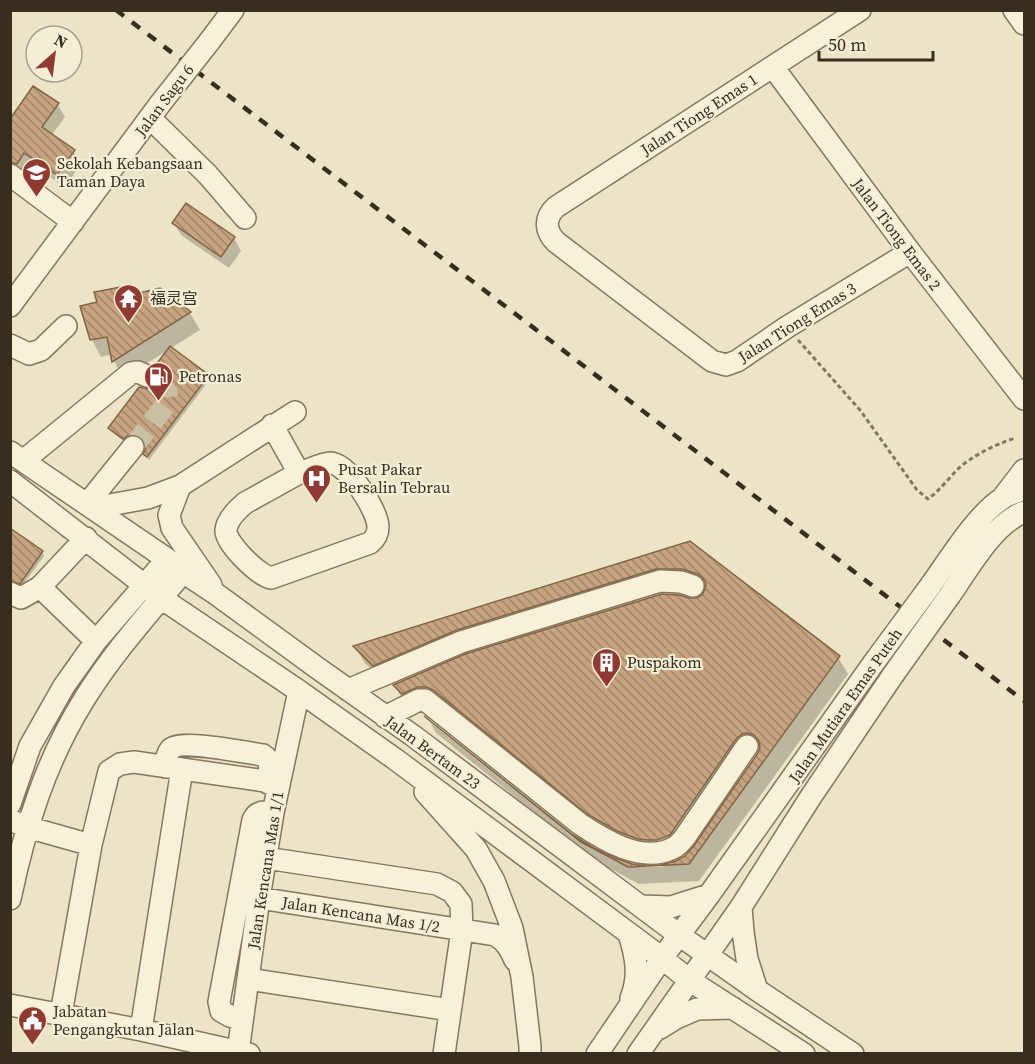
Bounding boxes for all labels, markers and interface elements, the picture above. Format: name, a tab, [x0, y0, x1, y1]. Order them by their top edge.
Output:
north arrow	[24, 24, 84, 84]
scale bar	[819, 24, 933, 62]
text: N	[51, 28, 72, 53]
text: 50 m	[828, 32, 866, 57]
street label: Jalan Sagu 6	[129, 59, 198, 141]
street label: Jalan Tiong Emas 1	[635, 68, 762, 161]
place label: Sekolah Kebangsaan Taman Daya	[57, 152, 203, 192]
school or university icon: Sekolah Kebangsaan Taman Daya	[20, 156, 52, 198]
street label: Jalan Tiong Emas 2	[847, 173, 946, 295]
street label: Jalan Tiong Emas 3	[733, 277, 860, 368]
temple icon: 福灵宫	[113, 282, 145, 324]
place label: 福灵宫	[150, 287, 198, 309]
fuel station icon: Petronas	[142, 360, 174, 402]
place label: Petronas	[179, 365, 242, 387]
place label: Pusat Pakar Bersalin Tebrau	[338, 458, 450, 498]
hospital icon: Pusat Pakar Bersalin Tebrau	[301, 462, 333, 504]
street label: Jalan Mutiara Emas Puteh	[783, 623, 907, 788]
building icon: Puspakom	[590, 646, 622, 688]
place label: Puspakom	[627, 651, 702, 673]
street label: Jalan Bertam 23	[380, 709, 485, 794]
street label: Jalan Kencana Mas 1/1	[241, 789, 288, 952]
street label: Jalan Kencana Mas 1/2	[279, 890, 442, 937]
place label: Jabatan Pengangkutan Jalan	[52, 1000, 195, 1040]
public building icon: Jabatan Pengangkutan Jalan	[16, 1004, 48, 1046]

